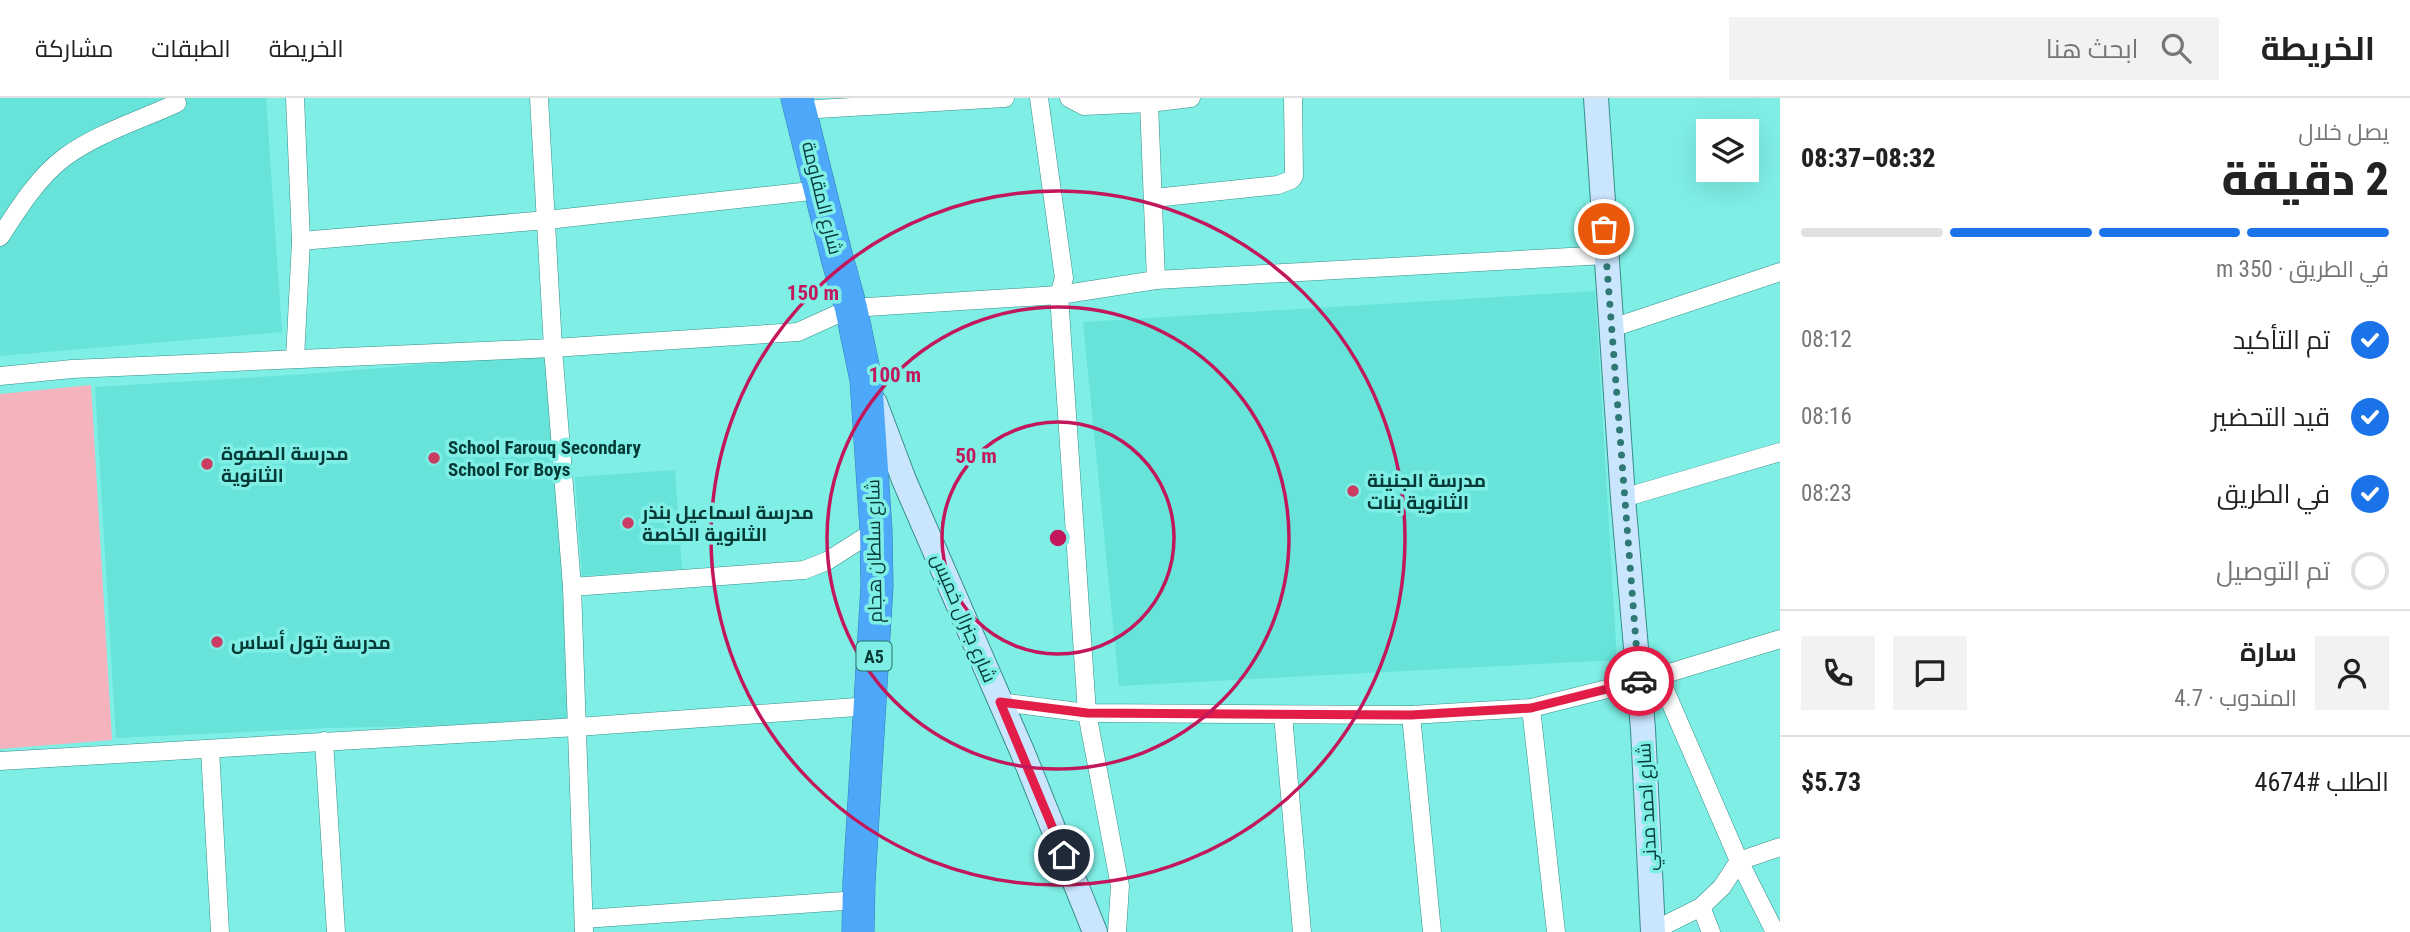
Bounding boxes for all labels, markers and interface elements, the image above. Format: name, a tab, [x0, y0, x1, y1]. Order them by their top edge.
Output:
search box	[1729, 17, 2219, 80]
icon: search	[2157, 29, 2195, 67]
text: الخريطة	[2261, 29, 2375, 68]
text: ابحث هنا	[2046, 34, 2139, 64]
text: مشاركة	[35, 35, 113, 63]
text: الطبقات	[151, 35, 231, 63]
text: الخريطة	[269, 35, 344, 63]
map controls	[1696, 119, 1759, 182]
button: layers	[1696, 119, 1759, 182]
text: يصل خلال	[2298, 119, 2389, 146]
street label: شارع المقاومة	[795, 139, 847, 257]
text: 08:32–08:37	[1801, 143, 1935, 173]
text: 2 دقيقة	[2221, 152, 2389, 206]
pin	[1574, 199, 1634, 259]
icon: bag	[1585, 210, 1623, 248]
text: في الطريق · 350 m	[2216, 256, 2389, 283]
text: 150 m	[787, 281, 839, 305]
icon: check	[2351, 321, 2389, 359]
text: تم التأكيد	[2233, 325, 2330, 355]
text: 08:12	[1801, 326, 1852, 353]
text: 100 m	[869, 363, 921, 387]
icon: check	[2351, 398, 2389, 436]
text: قيد التحضير	[2212, 402, 2330, 432]
text: 08:16	[1801, 403, 1852, 430]
place label: School Farouq Secondary School For Boys	[448, 436, 641, 481]
place label: مدرسة الصفوة الثانوية	[221, 442, 349, 487]
text: 50 m	[955, 444, 997, 468]
marker: School Farouq Secondary School For Boys	[426, 450, 442, 466]
marker: مدرسة الصفوة الثانوية	[199, 456, 215, 472]
place label: مدرسة الجنينة الثانوية بنات	[1367, 469, 1486, 514]
icon: check	[2351, 475, 2389, 513]
street label: شارع سلطان هجام	[861, 479, 889, 623]
text: في الطريق	[2217, 479, 2330, 509]
text: 08:23	[1801, 480, 1852, 507]
marker: مدرسة الجنينة الثانوية بنات	[1345, 483, 1361, 499]
place label: مدرسة اسماعيل بنذر الثانوية الخاصة	[641, 501, 814, 546]
marker: مدرسة اسماعيل بنذر الثانوية الخاصة	[620, 515, 636, 531]
centre of rings	[1046, 526, 1070, 550]
street label: شارع جنرال خميس	[925, 550, 1002, 687]
text: تم التوصيل	[2216, 556, 2330, 586]
place label: مدرسة بتول أساس	[231, 629, 391, 655]
marker: مدرسة بتول أساس	[209, 634, 225, 650]
button: phone	[1801, 636, 1875, 710]
button: chat	[1893, 636, 1967, 710]
button: person	[2315, 636, 2389, 710]
text: سارة	[2240, 637, 2297, 667]
road number: A5	[856, 642, 892, 670]
courier	[1604, 646, 1674, 716]
icon: car	[1620, 662, 1658, 700]
text: المندوب · 4.7	[2174, 685, 2297, 712]
street label: شارع احمد مدني	[1632, 742, 1665, 872]
text: $5.73	[1801, 767, 1861, 797]
text: الطلب #4674	[2255, 767, 2389, 797]
pin	[1034, 825, 1094, 885]
icon: home	[1045, 836, 1083, 874]

